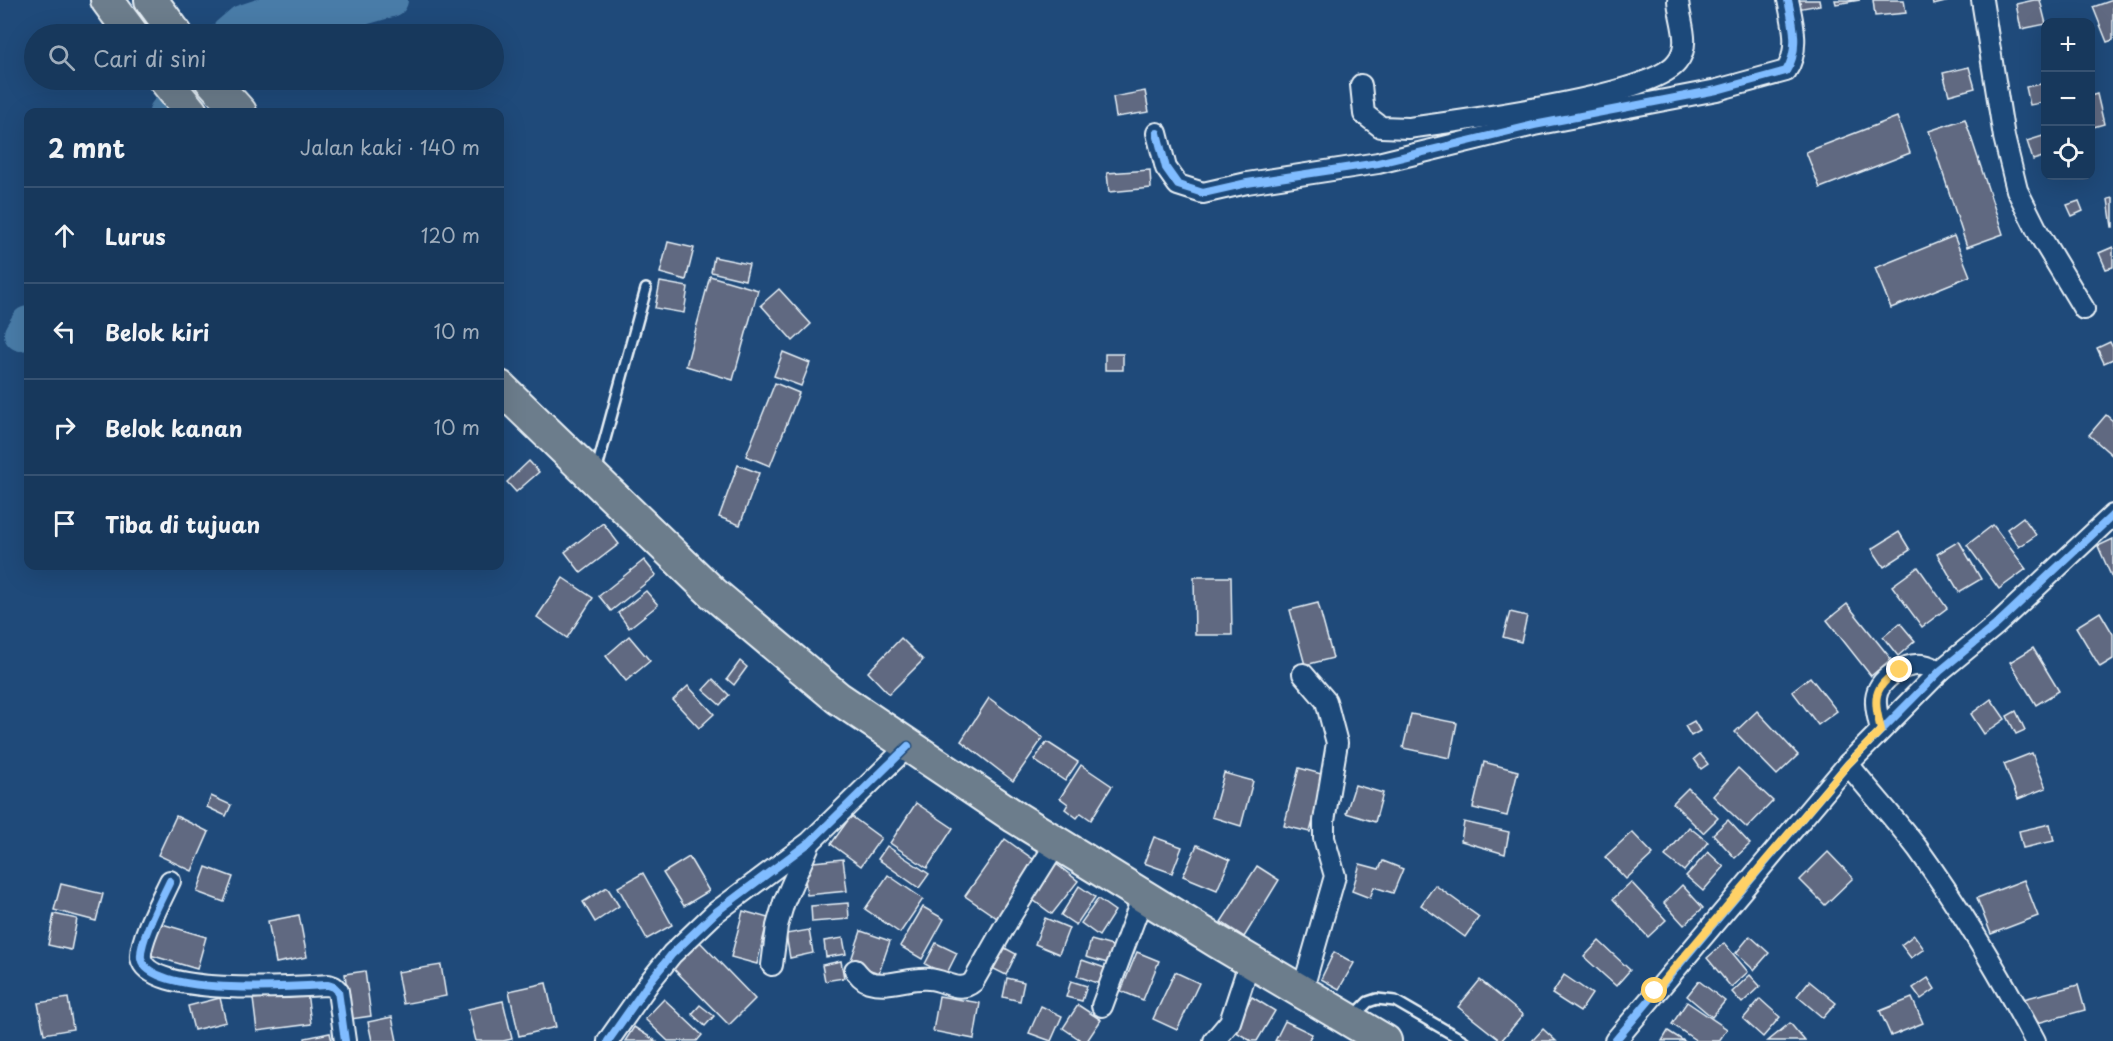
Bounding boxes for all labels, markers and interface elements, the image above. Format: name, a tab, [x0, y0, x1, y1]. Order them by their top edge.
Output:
map controls	[2041, 18, 2095, 180]
button: +	[2041, 18, 2095, 72]
search box	[24, 24, 504, 90]
icon: search	[45, 41, 78, 74]
text: Cari di sini	[93, 41, 206, 74]
button: −	[2041, 72, 2095, 126]
button: locate	[2041, 126, 2095, 180]
text: 2 mnt	[48, 128, 125, 167]
text: Jalan kaki · 140 m	[300, 132, 480, 162]
icon: ahead	[48, 219, 81, 252]
text: Lurus	[105, 219, 166, 252]
text: 120 m	[421, 220, 480, 250]
icon: left	[48, 315, 81, 348]
text: Belok kiri	[105, 315, 209, 348]
text: 10 m	[433, 316, 480, 346]
icon: right	[48, 411, 81, 444]
text: Belok kanan	[105, 411, 242, 444]
text: 10 m	[433, 412, 480, 442]
icon: arrive	[48, 507, 81, 540]
text: Tiba di tujuan	[105, 507, 260, 540]
route end	[1886, 656, 1912, 682]
route start	[1641, 977, 1667, 1003]

